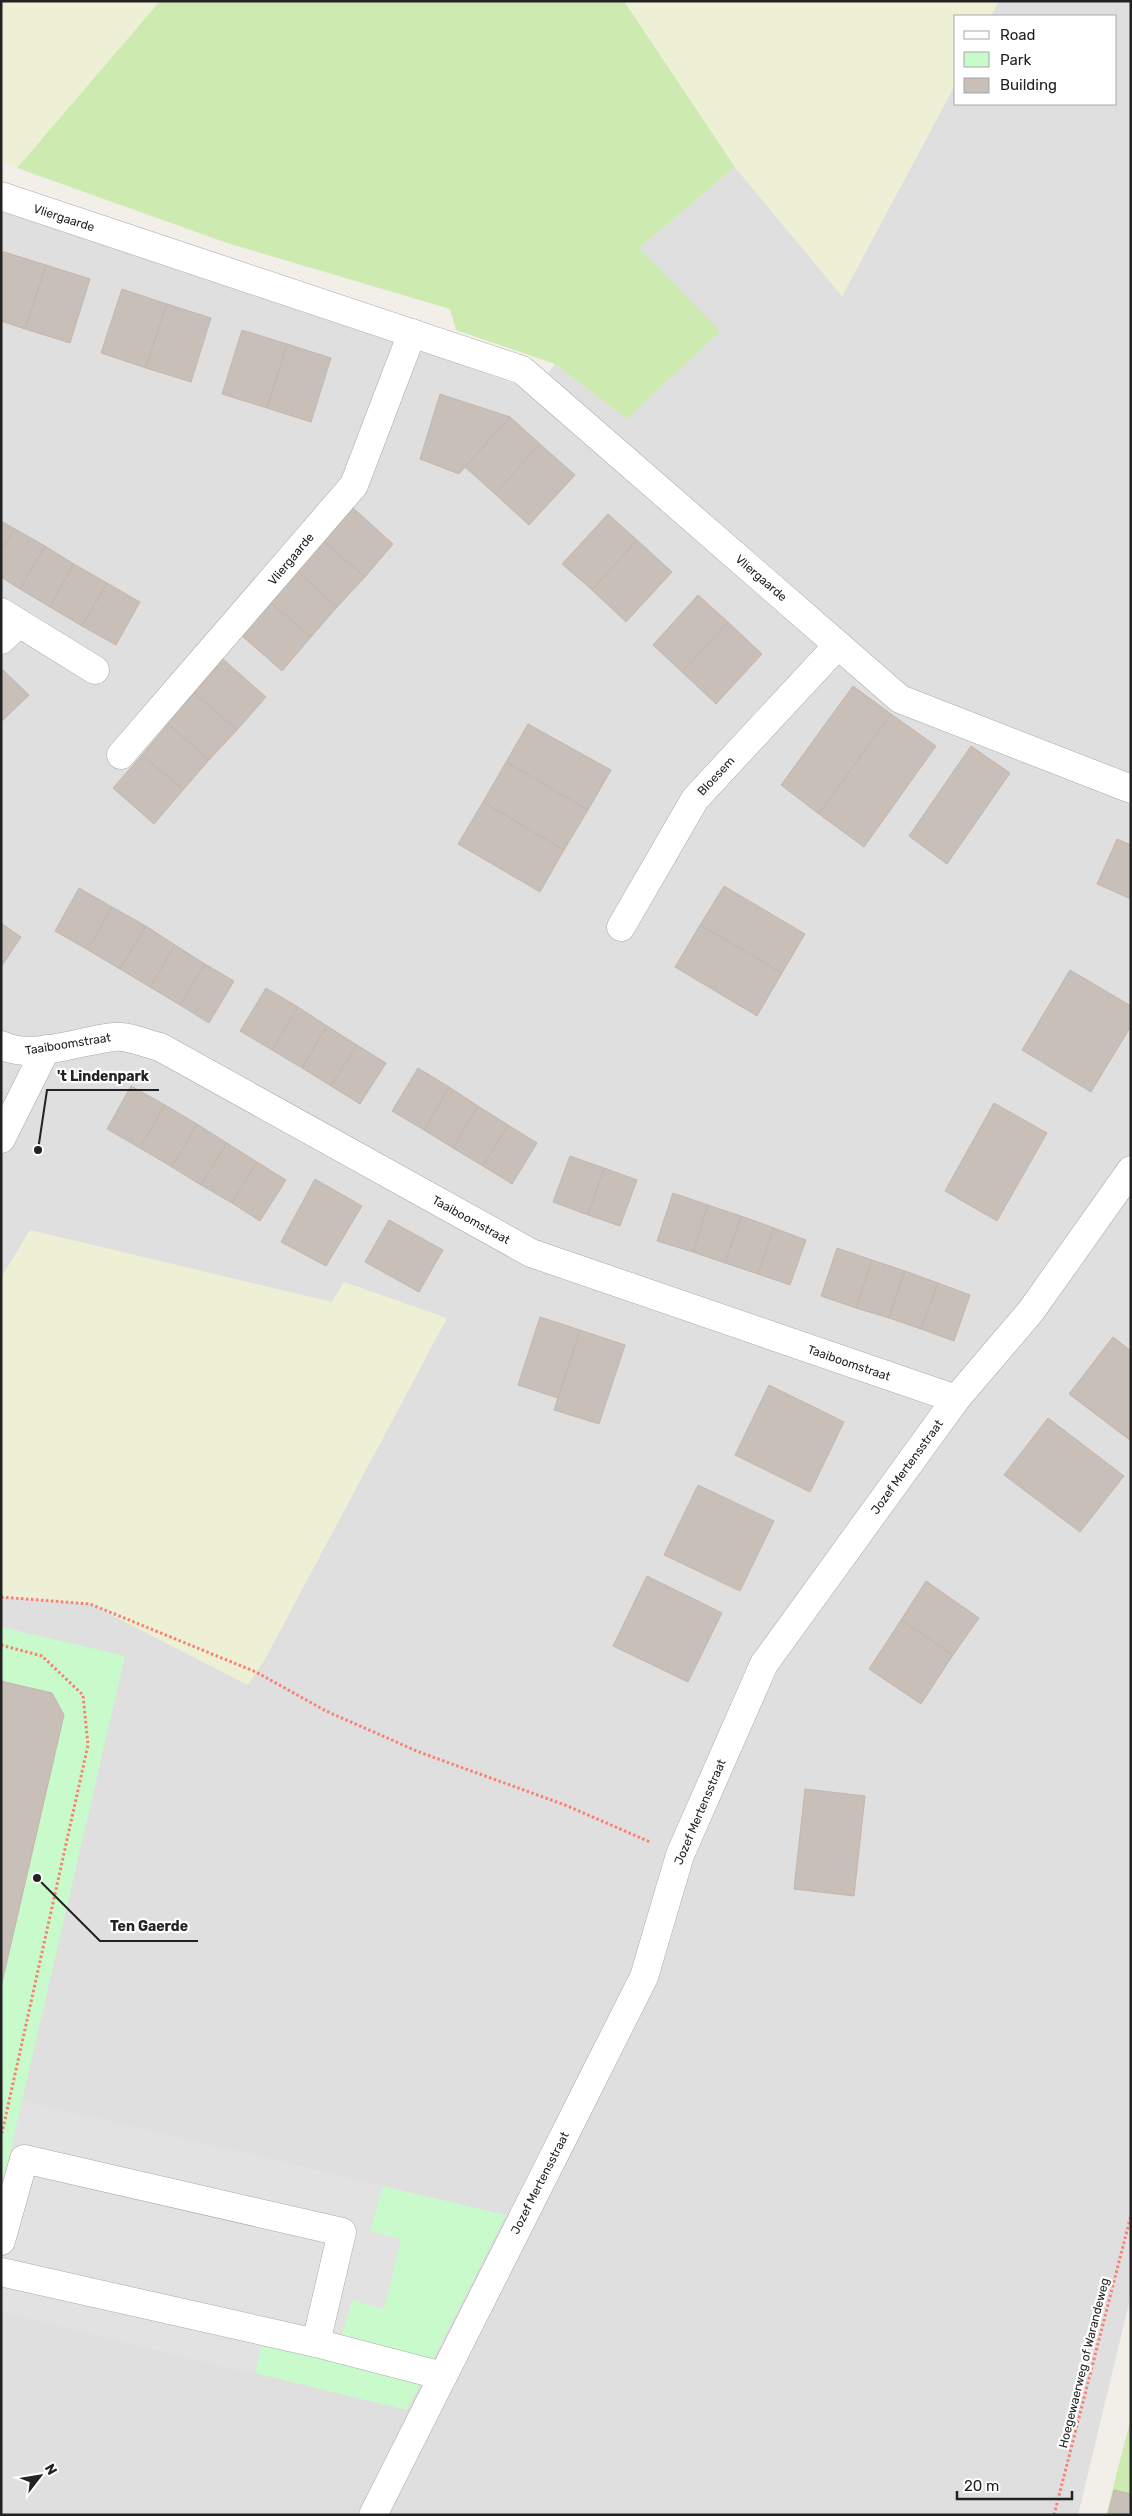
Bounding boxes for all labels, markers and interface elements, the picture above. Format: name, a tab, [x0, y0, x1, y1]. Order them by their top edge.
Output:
legend	[954, 15, 1117, 105]
text: Road	[1000, 26, 1036, 44]
text: Park	[1000, 51, 1031, 69]
text: Building	[1000, 76, 1057, 94]
street label: Vliergaarde	[32, 202, 97, 235]
street label: Vliergaarde	[265, 530, 317, 588]
street label: Vliergaarde	[732, 552, 790, 604]
street label: Bloesem	[694, 754, 738, 798]
street label: Taaiboomstraat	[24, 1030, 112, 1058]
callout: 't Lindenpark	[47, 1061, 159, 1090]
text: 't Lindenpark	[57, 1068, 150, 1085]
street label: Taaiboomstraat	[430, 1193, 513, 1247]
street label: Taaiboomstraat	[806, 1342, 893, 1384]
street label: Jozef Mertensstraat	[868, 1417, 946, 1517]
street label: Jozef Mertensstraat	[671, 1757, 729, 1867]
callout: Ten Gaerde	[100, 1912, 198, 1941]
text: Ten Gaerde	[110, 1918, 188, 1935]
street label: Jozef Mertensstraat	[508, 2129, 572, 2237]
street label: Hoegewaerweg of Warandeweg	[1056, 2276, 1112, 2450]
north arrow	[15, 2451, 65, 2501]
text: N	[41, 2461, 61, 2478]
scale bar	[957, 2468, 1072, 2500]
text: 20 m	[964, 2477, 999, 2495]

